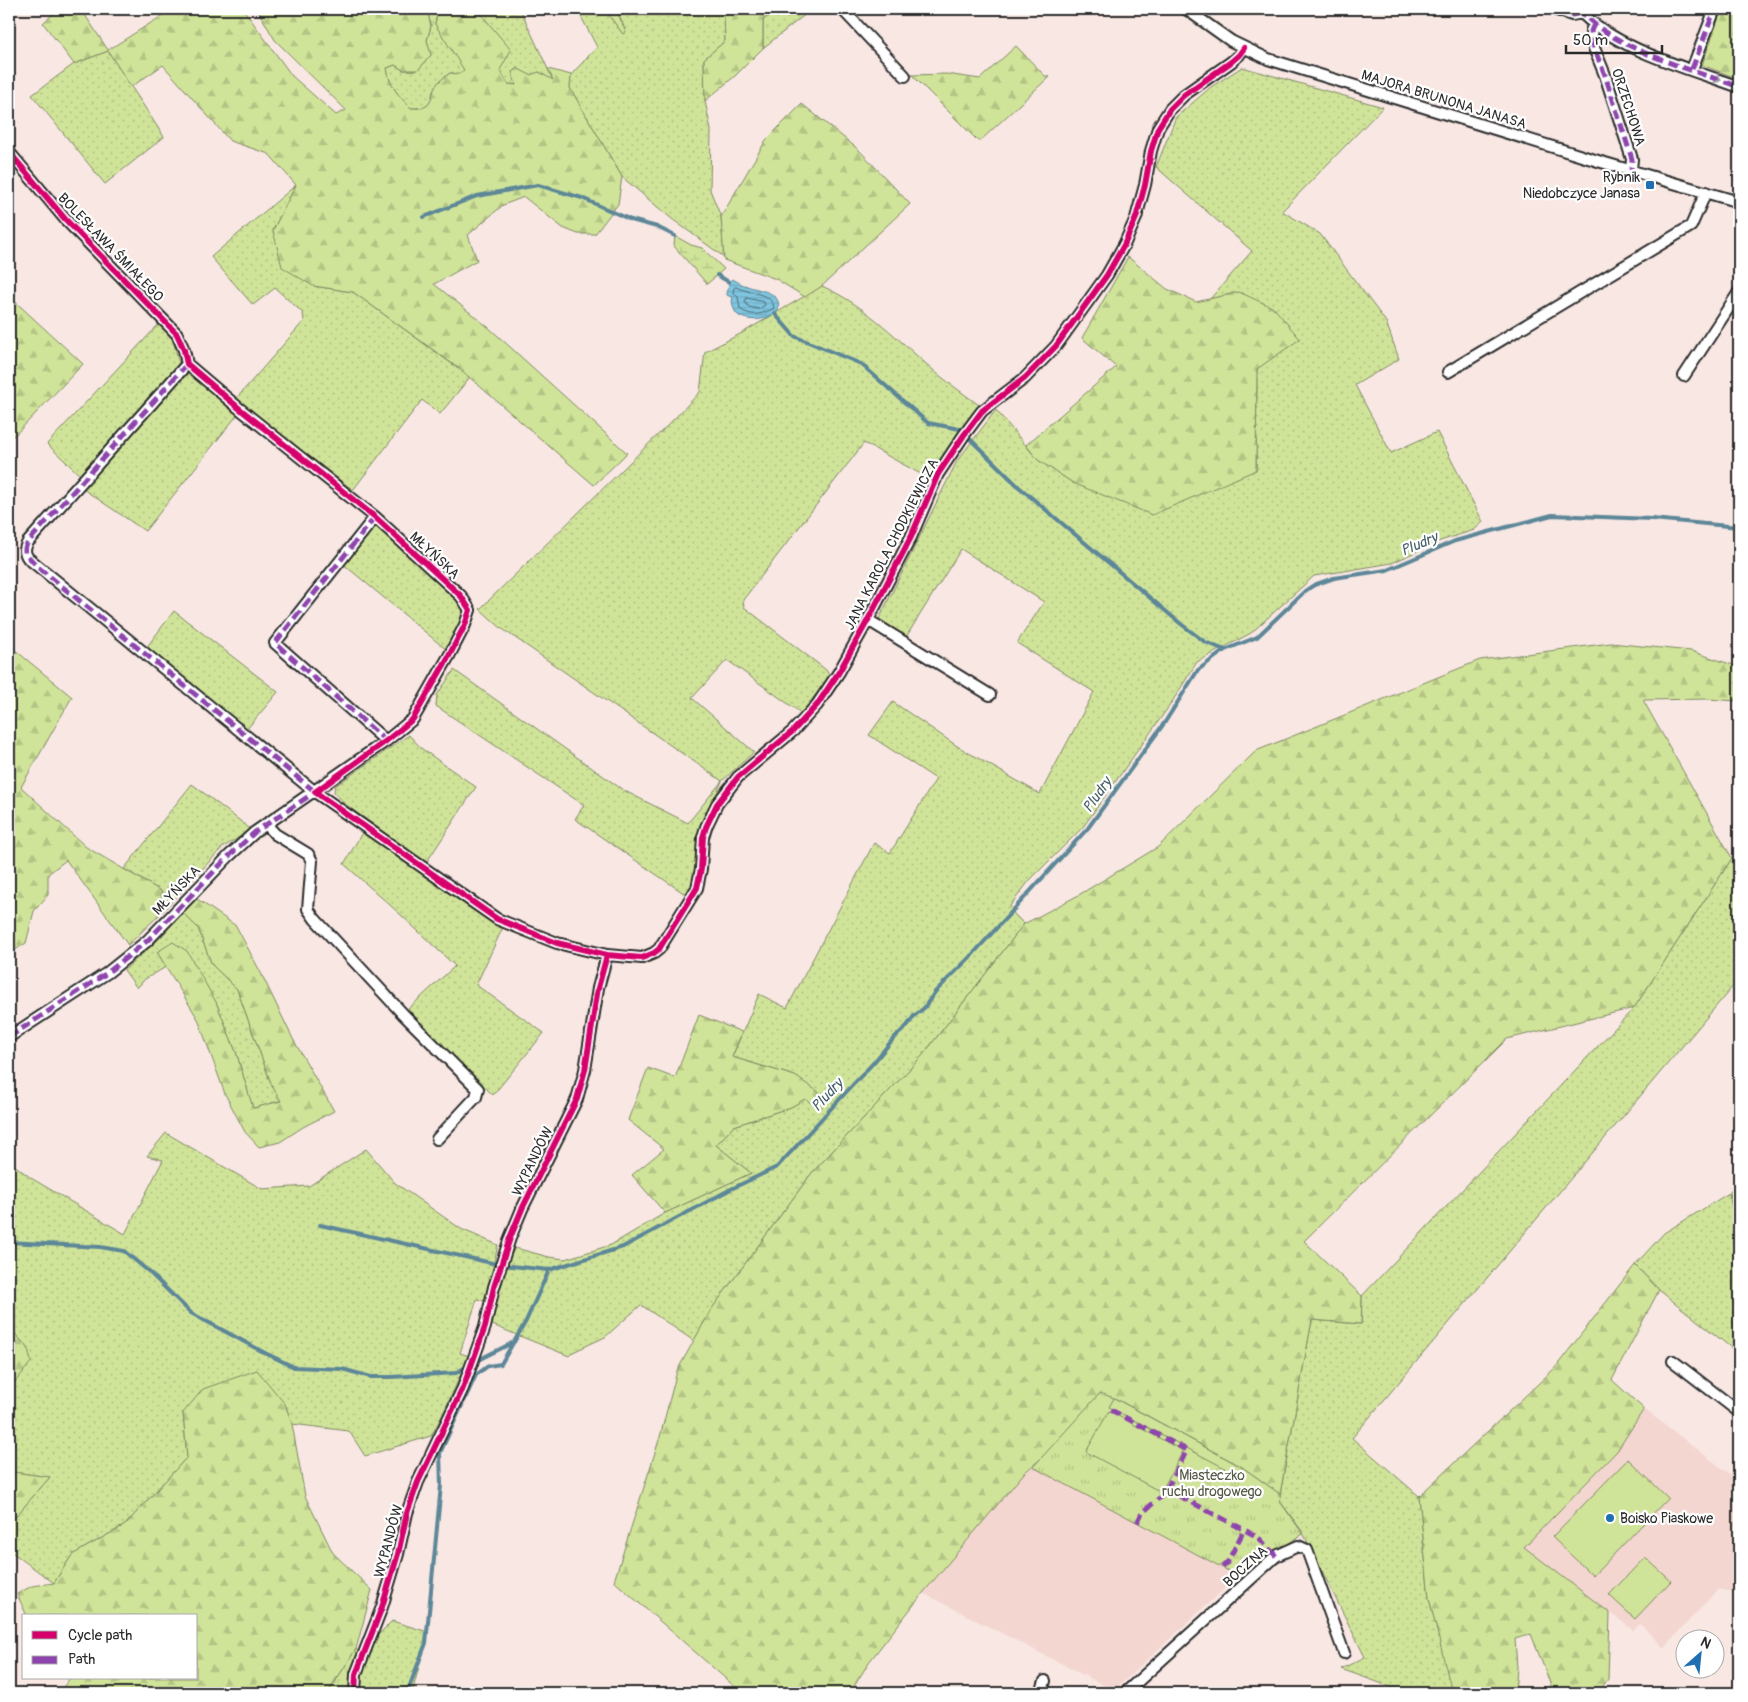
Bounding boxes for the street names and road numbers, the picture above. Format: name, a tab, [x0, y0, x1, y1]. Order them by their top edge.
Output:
street label: MAJORA BRUNONA JANASA	[1359, 66, 1528, 133]
street label: ORZECHOWA	[1608, 66, 1649, 148]
street label: BOLESŁAWA ŚMIAŁEGO	[54, 189, 168, 305]
street label: JANA KAROLA CHODKIEWICZA	[841, 456, 942, 633]
street label: MŁYŃSKA	[406, 527, 464, 583]
street label: MŁYŃSKA	[148, 862, 204, 918]
street label: WYPANDÓW	[507, 1123, 557, 1199]
street label: WYPANDÓW	[370, 1502, 406, 1580]
street label: BOCZNA	[1220, 1542, 1271, 1591]

